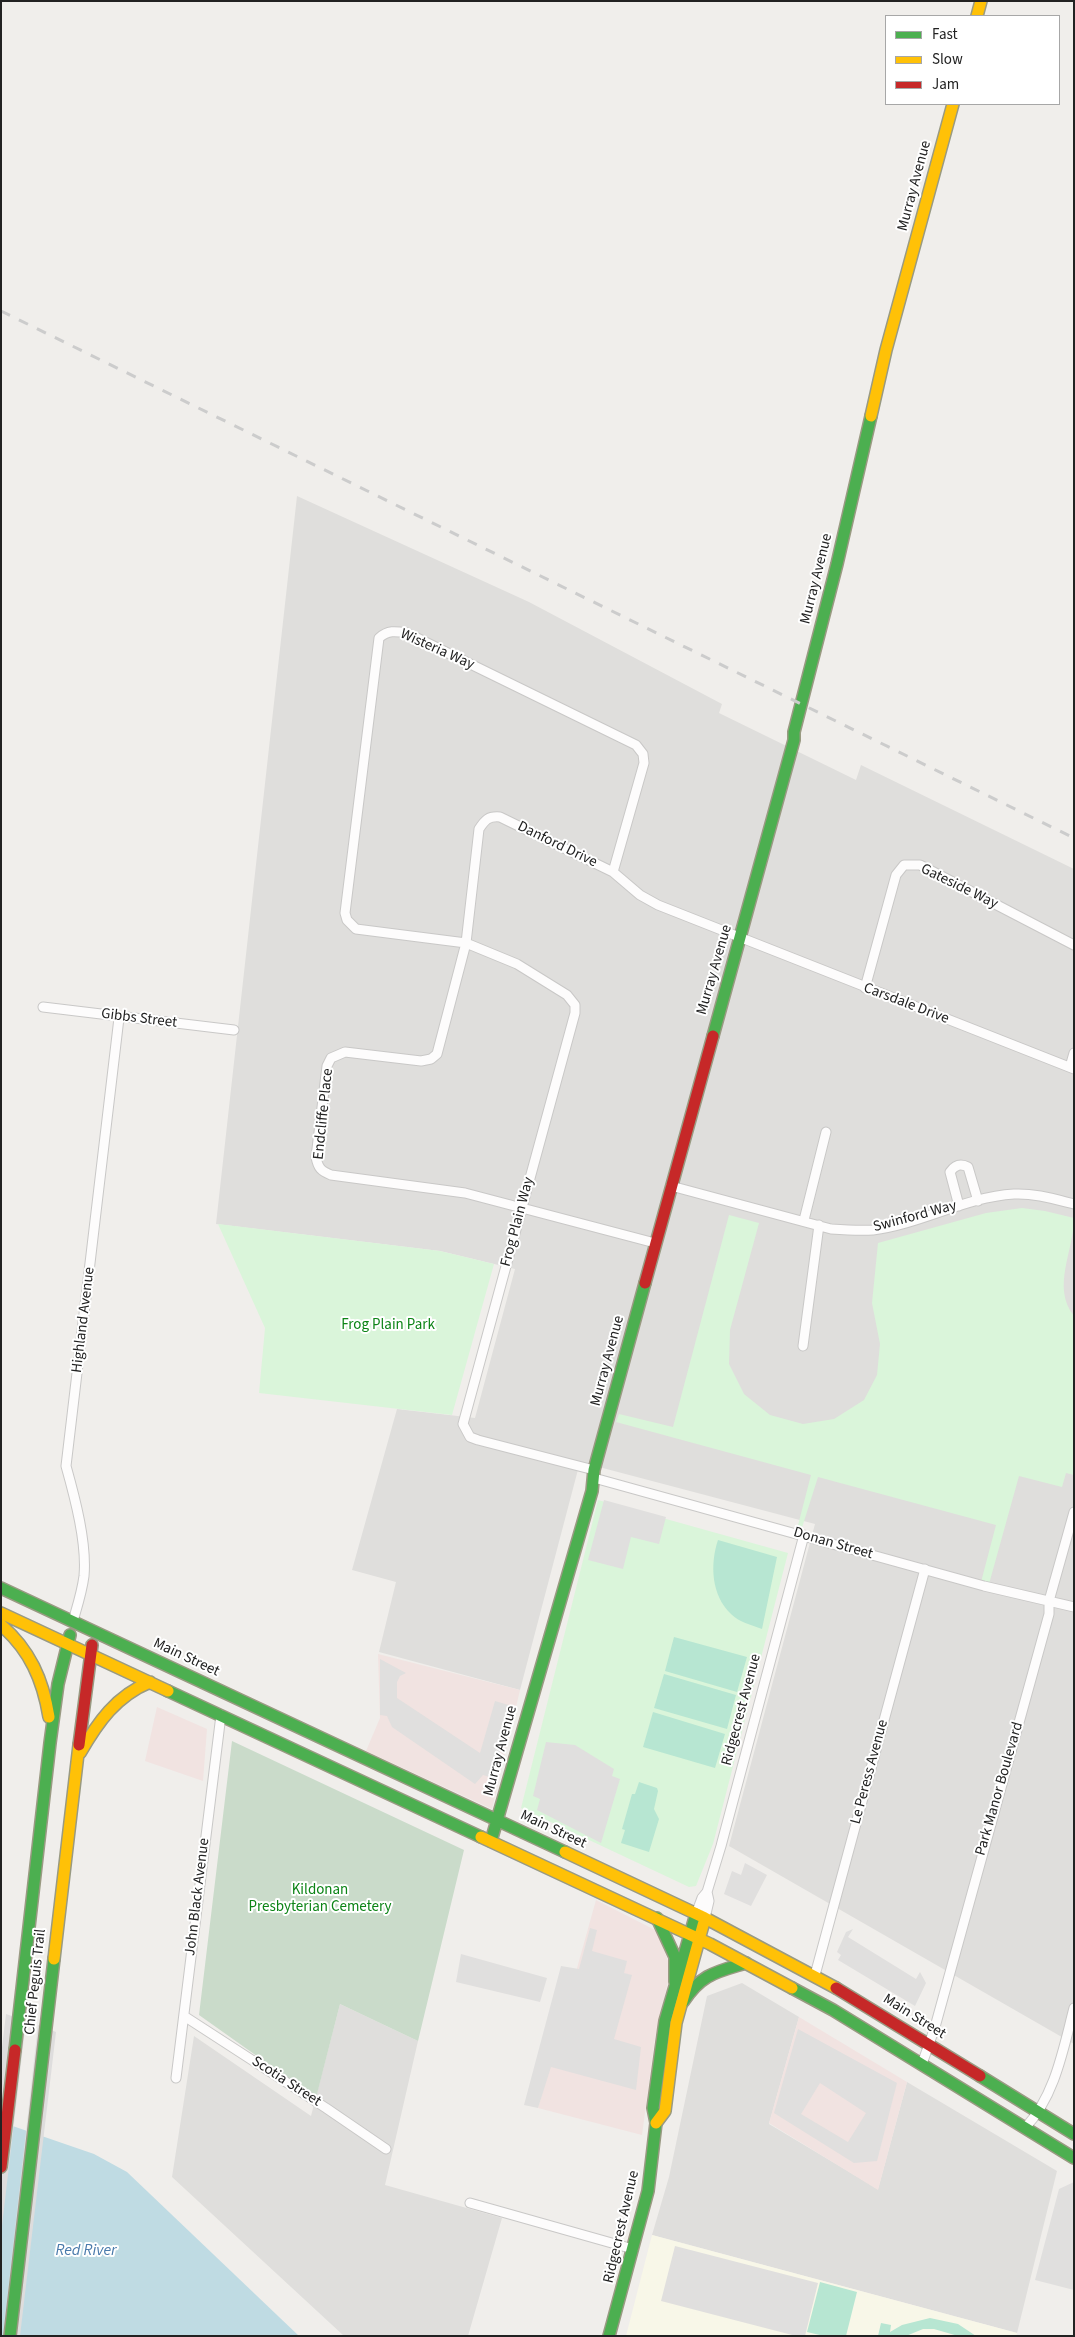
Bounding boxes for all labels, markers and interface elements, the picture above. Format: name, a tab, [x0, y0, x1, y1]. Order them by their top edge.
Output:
legend	[885, 15, 1060, 105]
text: Fast	[932, 24, 958, 45]
text: Slow	[932, 49, 963, 70]
text: Jam	[932, 74, 959, 95]
street label: Murray Avenue	[894, 139, 936, 233]
street label: Murray Avenue	[797, 532, 837, 626]
street label: Wisteria Way	[397, 626, 477, 674]
street label: Danford Drive	[514, 818, 600, 872]
street label: Gateside Way	[917, 861, 1001, 913]
street label: Murray Avenue	[694, 923, 736, 1017]
street label: Carsdale Drive	[861, 979, 951, 1029]
street label: Gibbs Street	[100, 1005, 178, 1033]
street label: Endcliffe Place	[310, 1068, 338, 1160]
street label: Frog Plain Way	[497, 1175, 539, 1269]
street label: Swinford Way	[871, 1197, 959, 1237]
street label: Highland Avenue	[69, 1266, 99, 1374]
street label: Murray Avenue	[587, 1314, 629, 1408]
park label: Frog Plain Park	[341, 1317, 435, 1335]
street label: Donan Street	[791, 1524, 875, 1564]
street label: Main Street	[150, 1635, 222, 1681]
street label: Ridgecrest Avenue	[718, 1652, 766, 1768]
street label: Murray Avenue	[480, 1704, 522, 1798]
street label: Le Peress Avenue	[847, 1718, 893, 1826]
street label: Park Manor Boulevard	[972, 1720, 1028, 1858]
street label: Main Street	[517, 1807, 589, 1853]
street label: John Black Avenue	[182, 1837, 214, 1957]
park label: Kildonan Presbyterian Cemetery	[248, 1882, 392, 1917]
street label: Chief Peguis Trail	[21, 1928, 51, 2036]
street label: Main Street	[879, 1991, 949, 2043]
street label: Scotia Street	[248, 2053, 324, 2111]
street label: Ridgecrest Avenue	[600, 2169, 644, 2285]
water label: Red River	[55, 2241, 117, 2261]

